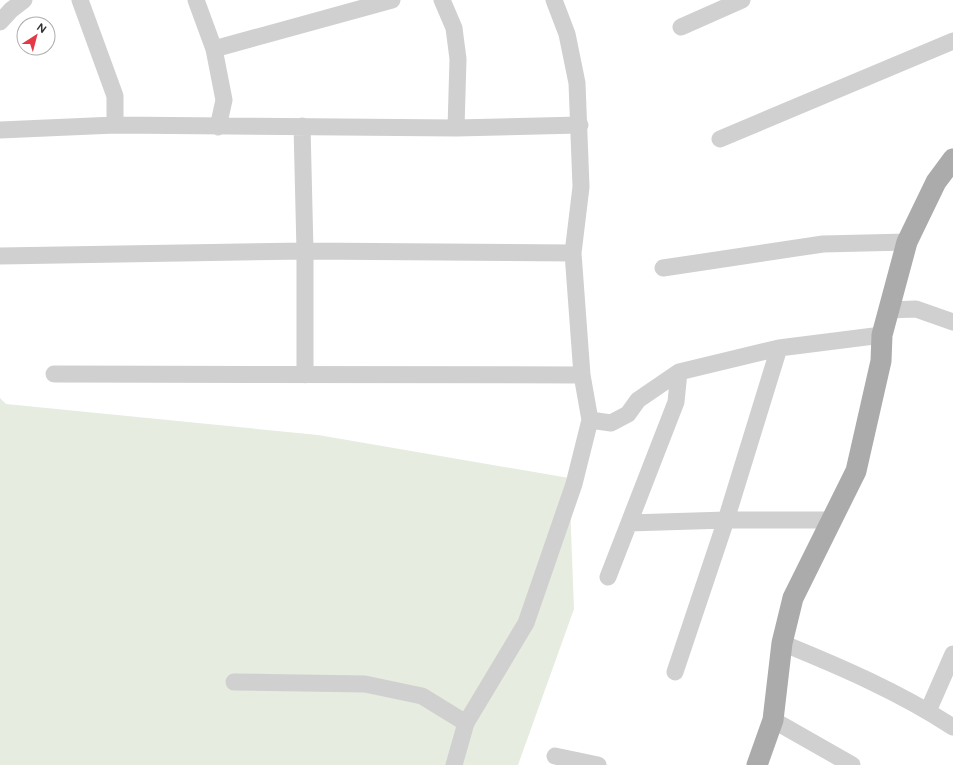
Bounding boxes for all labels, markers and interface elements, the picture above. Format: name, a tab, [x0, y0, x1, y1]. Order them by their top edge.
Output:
north arrow	[16, 16, 56, 56]
text: N	[34, 21, 49, 36]

